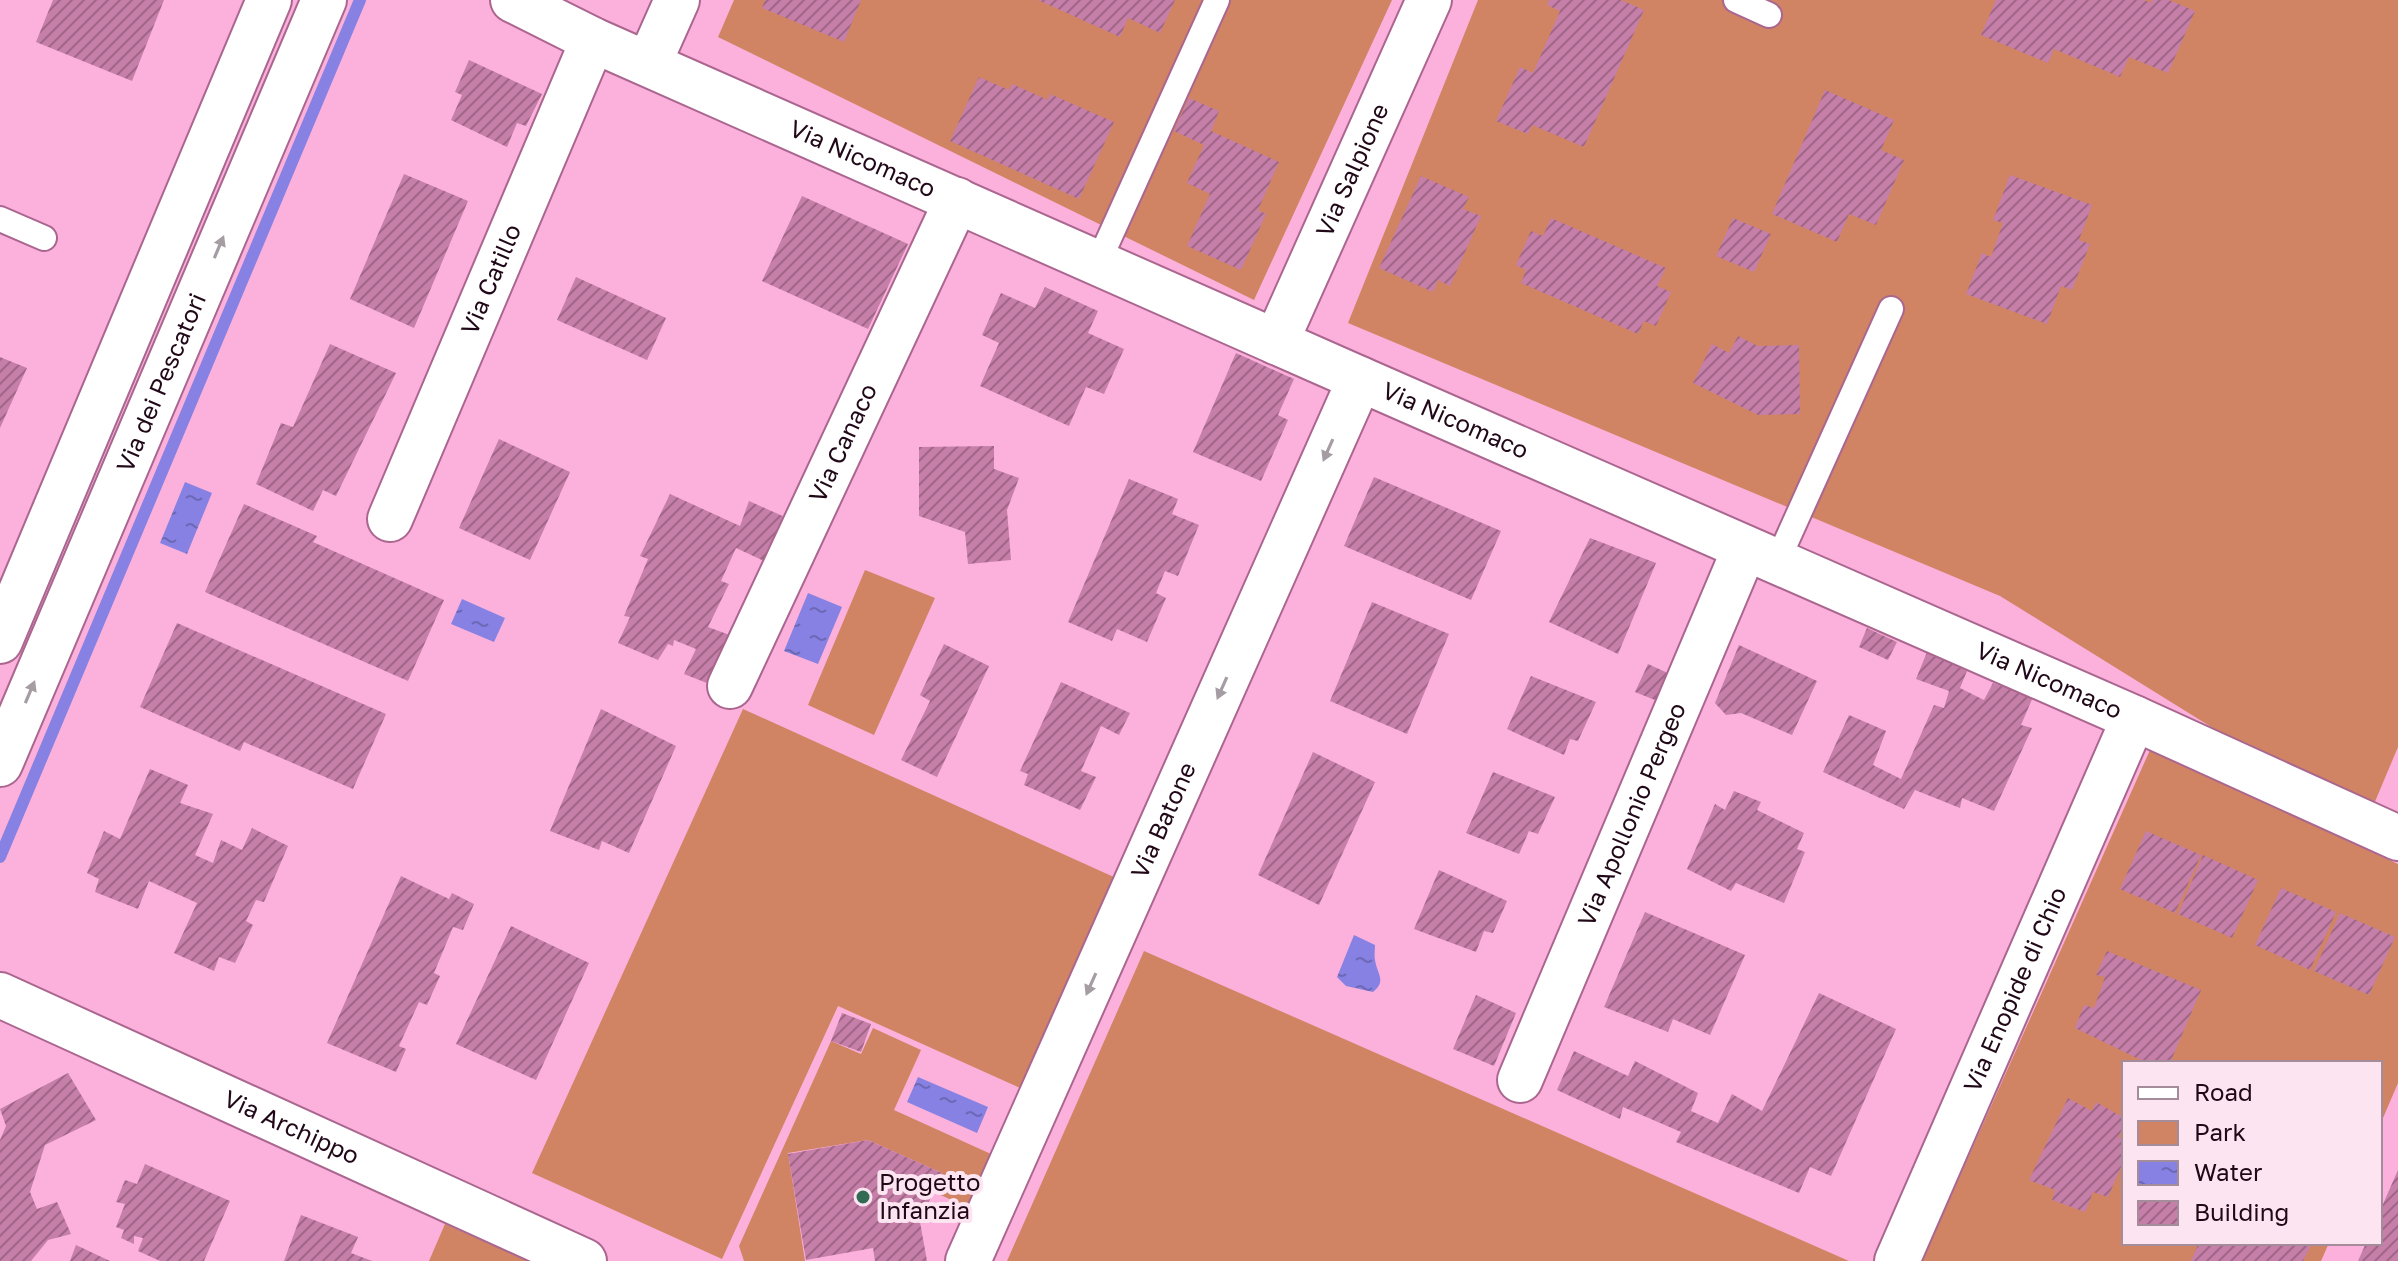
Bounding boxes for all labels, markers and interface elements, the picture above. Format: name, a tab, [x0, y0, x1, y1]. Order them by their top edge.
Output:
street label: Via Salpione	[1309, 99, 1394, 241]
street label: Via Nicomaco	[786, 113, 940, 203]
street label: Via Catillo	[454, 219, 526, 339]
one-way arrow	[213, 235, 226, 259]
street label: Via dei Pescatori	[110, 288, 211, 476]
street label: Via Nicomaco	[1378, 375, 1533, 464]
street label: Via Canaco	[802, 379, 882, 507]
one-way arrow	[1321, 439, 1335, 462]
street label: Via Nicomaco	[1972, 635, 2127, 724]
one-way arrow	[1216, 676, 1229, 700]
one-way arrow	[24, 681, 37, 704]
street label: Via Apollonio Pergeo	[1571, 698, 1691, 930]
street label: Via Batone	[1124, 757, 1201, 883]
street label: Via Enopide di Chio	[1957, 882, 2072, 1096]
one-way arrow	[1084, 972, 1098, 995]
legend	[2122, 1061, 2382, 1245]
text: Road	[2194, 1077, 2253, 1106]
street label: Via Archippo	[220, 1083, 364, 1170]
text: Park	[2194, 1117, 2246, 1146]
text: Water	[2194, 1157, 2262, 1186]
place label: Progetto Infanzia	[879, 1167, 980, 1224]
marker: Progetto Infanzia	[854, 1188, 872, 1206]
text: Building	[2194, 1197, 2289, 1226]

